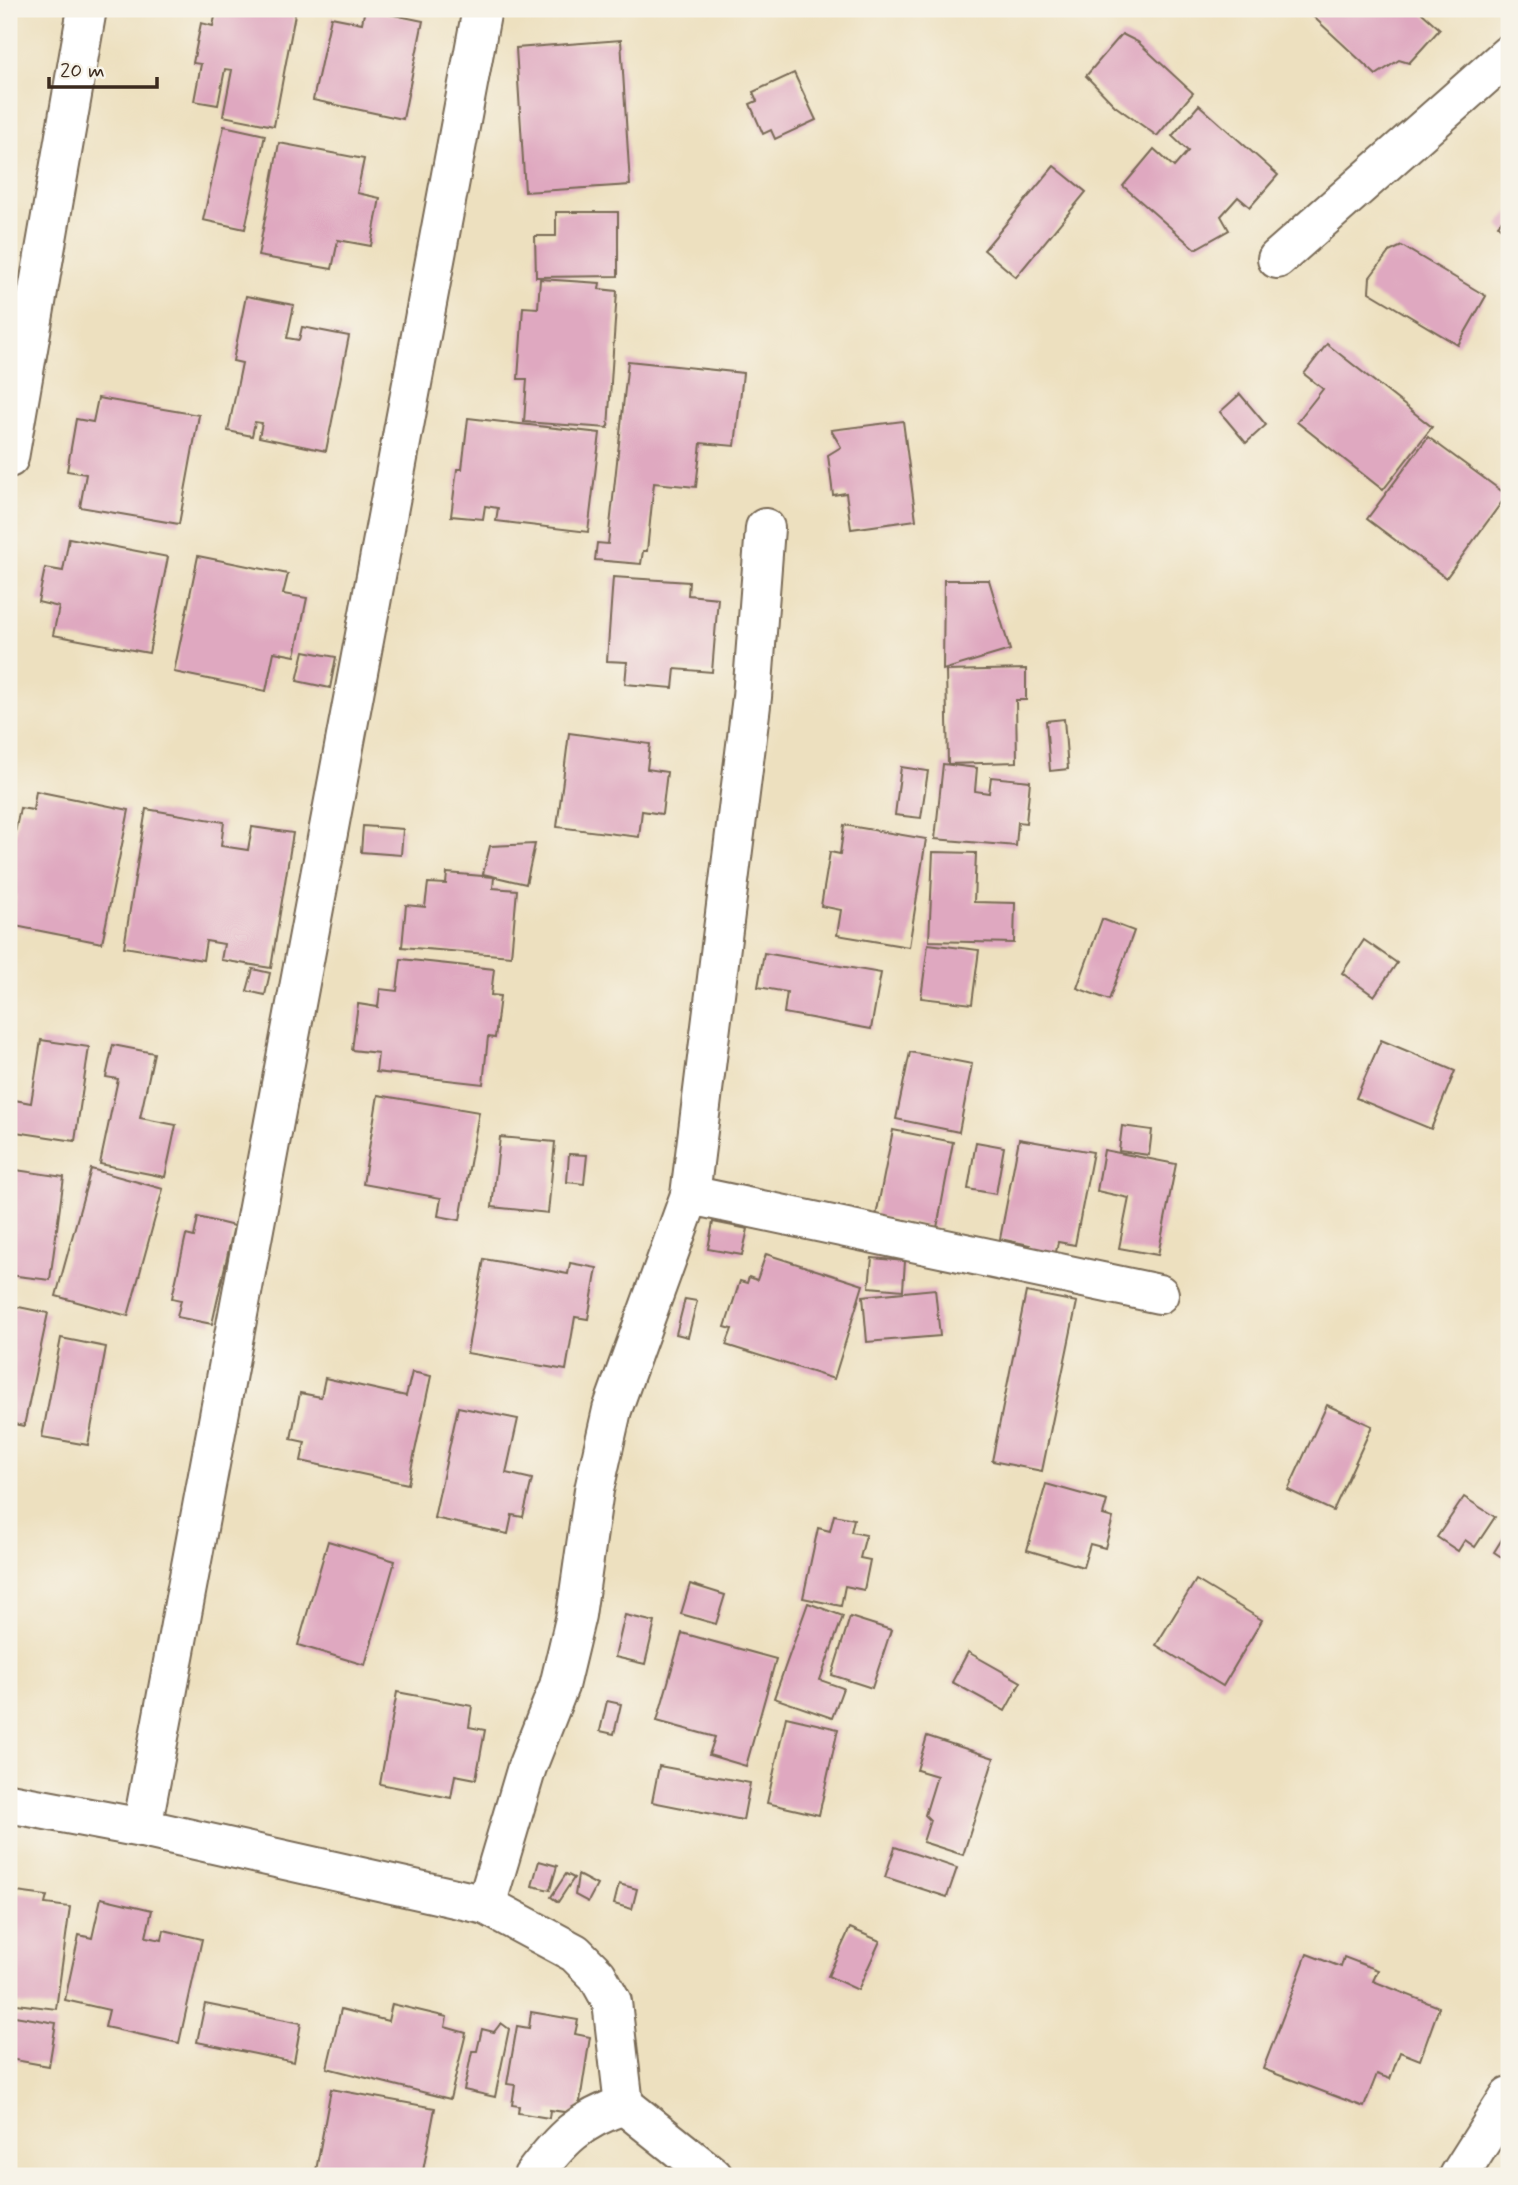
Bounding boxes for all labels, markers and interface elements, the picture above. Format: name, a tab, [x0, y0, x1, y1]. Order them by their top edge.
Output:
scale bar	[49, 46, 158, 90]
text: 20 m	[60, 57, 105, 85]

